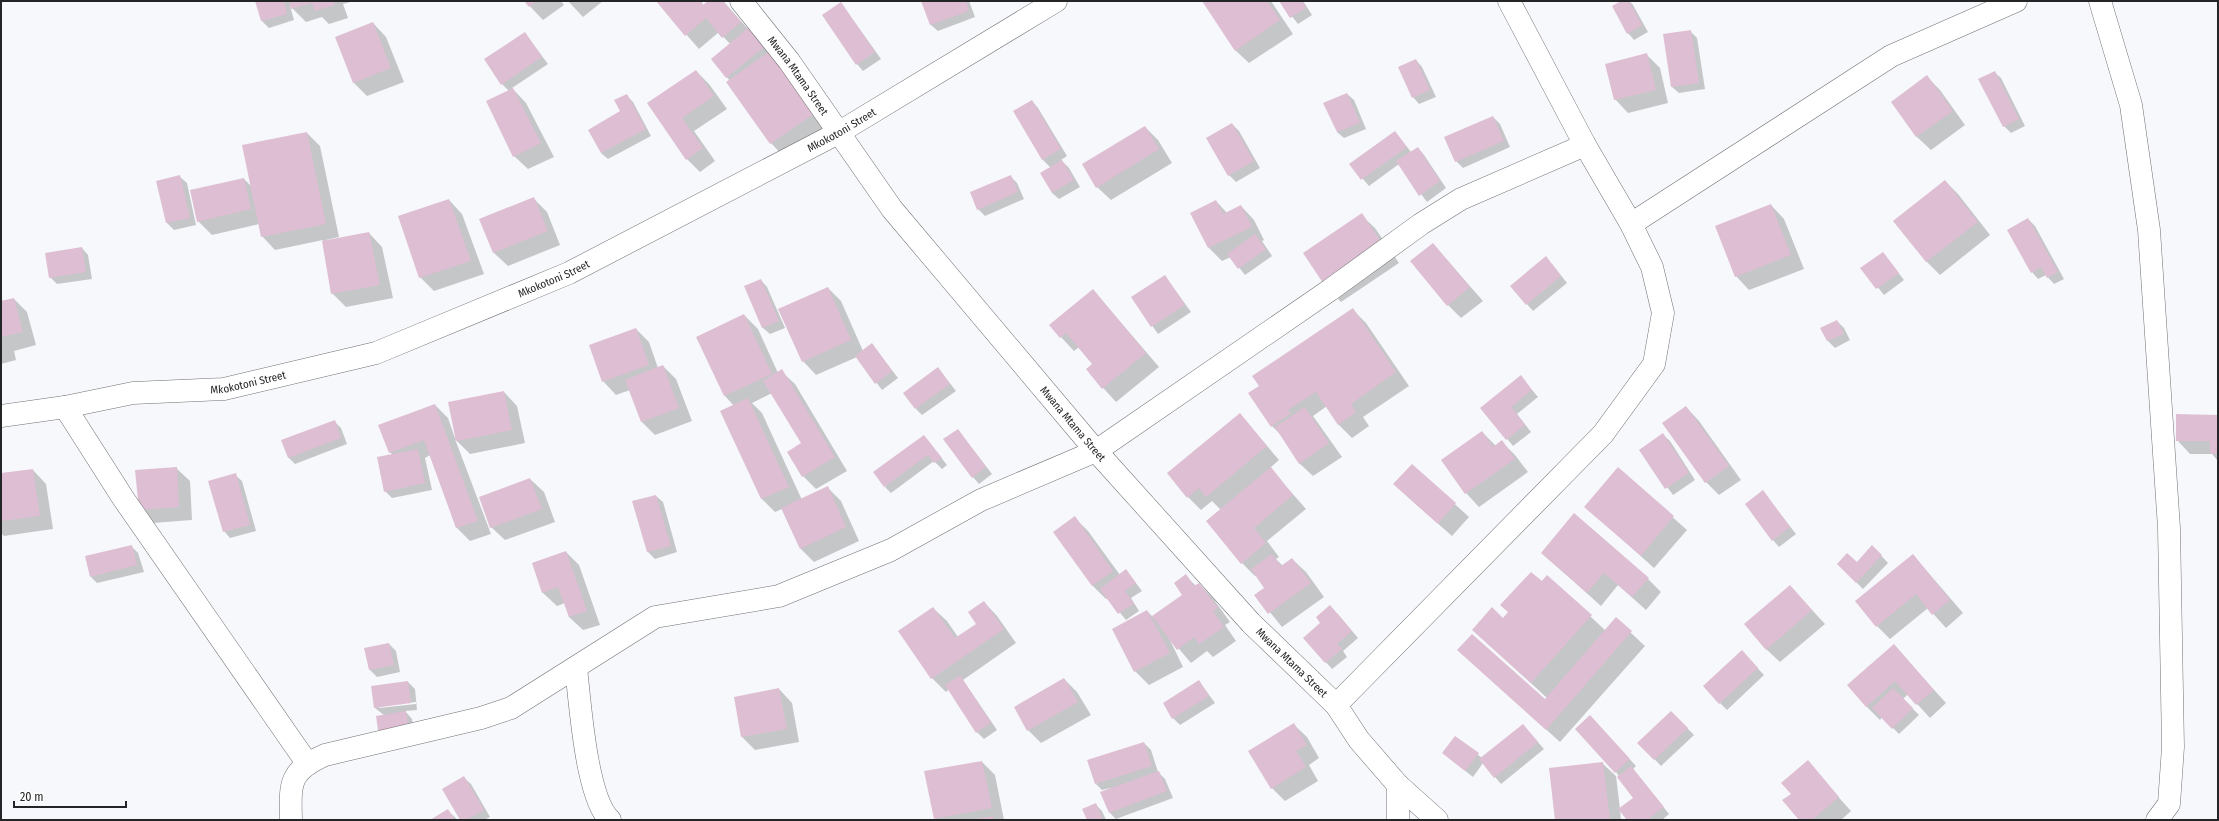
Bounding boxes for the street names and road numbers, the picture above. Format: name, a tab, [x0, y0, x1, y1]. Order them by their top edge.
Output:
street label: Mwana Mtama Street	[765, 34, 831, 118]
street label: Mkokotoni Street	[805, 105, 879, 155]
street label: Mkokotoni Street	[516, 257, 592, 300]
street label: Mkokotoni Street	[210, 368, 288, 397]
street label: Mwana Mtama Street	[1037, 384, 1108, 465]
street label: Mwana Mtama Street	[1253, 625, 1330, 701]

